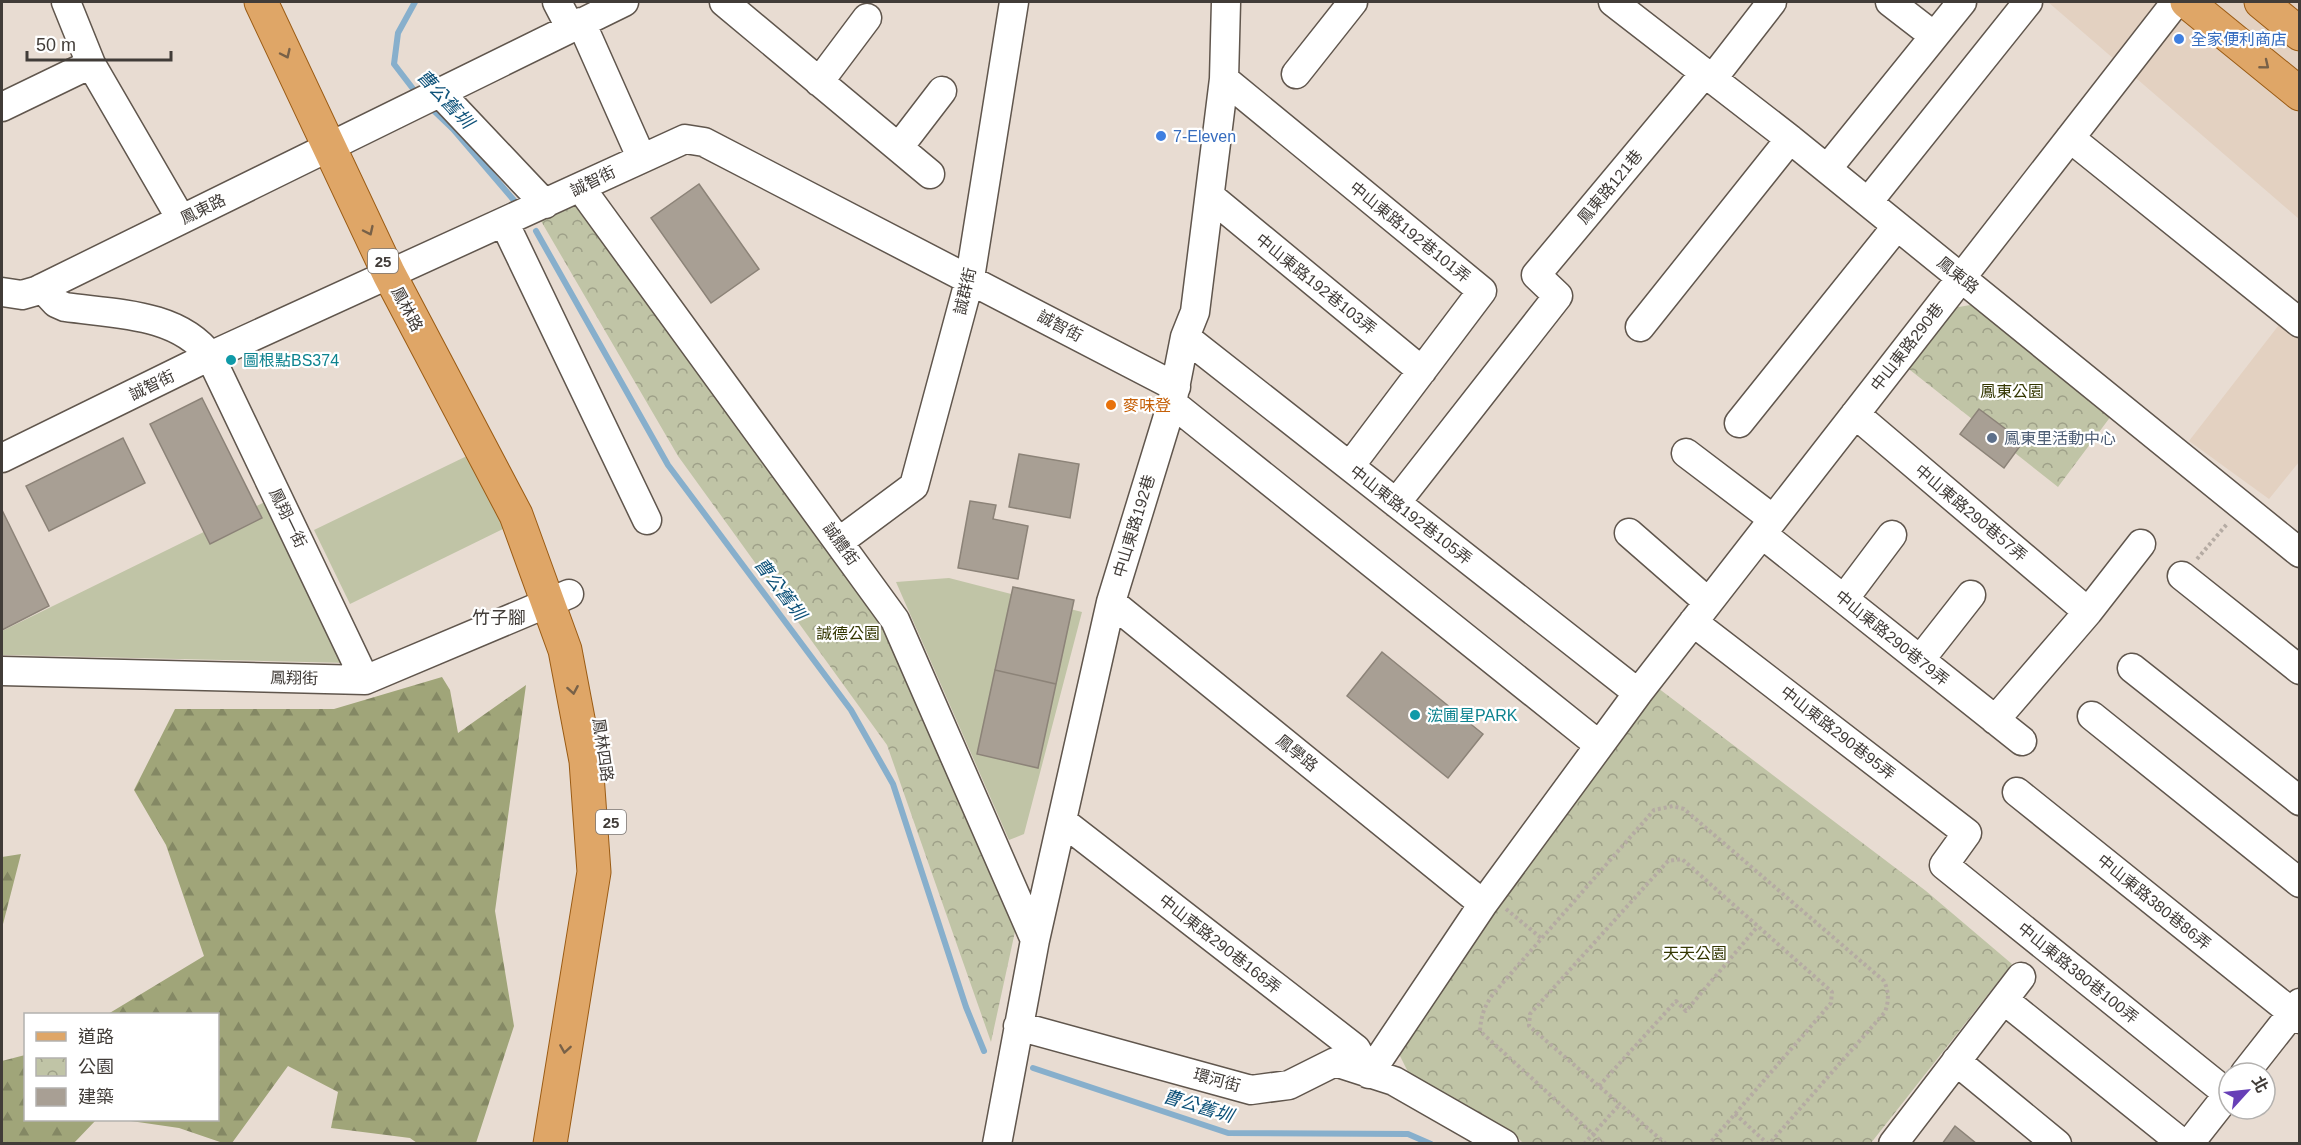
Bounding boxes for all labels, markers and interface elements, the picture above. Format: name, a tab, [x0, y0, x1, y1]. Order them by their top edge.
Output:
scale bar	[27, 24, 171, 62]
place label: 全家便利商店	[2191, 31, 2287, 48]
marker: 全家便利商店	[2172, 32, 2186, 46]
text: 50 m	[36, 35, 76, 55]
one-way arrow	[278, 48, 290, 59]
one-way arrow	[2258, 58, 2269, 69]
water label: 曹公舊圳	[413, 66, 479, 134]
place label: 7-Eleven	[1173, 128, 1236, 145]
marker: 7-Eleven	[1154, 129, 1168, 143]
street label: 鳳東路121巷	[1574, 147, 1646, 227]
street label: 誠智街	[568, 163, 618, 199]
street label: 中山東路192巷101弄	[1347, 178, 1473, 286]
street label: 鳳東路	[178, 191, 228, 227]
one-way arrow	[361, 224, 373, 235]
street label: 中山東路192巷103弄	[1253, 230, 1379, 338]
road number: 25	[368, 249, 398, 273]
street label: 鳳東路	[1934, 253, 1982, 297]
street label: 誠群街	[951, 266, 979, 316]
street label: 鳳林路	[388, 284, 426, 334]
street label: 中山東路290巷	[1867, 300, 1947, 394]
street label: 誠智街	[1035, 307, 1085, 345]
place label: 圖根點BS374	[243, 352, 339, 369]
marker: 圖根點BS374	[224, 353, 238, 367]
street label: 誠智街	[127, 367, 177, 403]
park label: 鳳東公園	[1980, 383, 2044, 400]
place label: 麥味登	[1123, 397, 1171, 414]
marker: 麥味登	[1104, 398, 1118, 412]
place label: 鳳東里活動中心	[2004, 430, 2116, 447]
marker: 鳳東里活動中心	[1985, 431, 1999, 445]
street label: 中山東路290巷57弄	[1912, 461, 2030, 565]
street label: 中山東路192巷105弄	[1347, 462, 1475, 568]
street label: 中山東路192巷	[1110, 472, 1158, 580]
street label: 鳳翔一街	[266, 486, 310, 550]
street label: 誠體街	[820, 520, 862, 568]
water label: 曹公舊圳	[750, 554, 811, 626]
street label: 中山東路290巷79弄	[1832, 587, 1952, 689]
district label: 竹子腳	[472, 608, 526, 628]
park label: 誠德公園	[816, 625, 880, 642]
street label: 鳳翔街	[270, 669, 318, 687]
street label: 中山東路290巷95弄	[1777, 683, 1899, 783]
one-way arrow	[566, 685, 579, 695]
place label: 浤圃星PARK	[1427, 707, 1518, 724]
marker: 浤圃星PARK	[1408, 708, 1422, 722]
street label: 鳳林四路	[590, 717, 616, 783]
street label: 鳳學路	[1273, 731, 1321, 775]
road number: 25	[596, 810, 626, 834]
street label: 中山東路380巷86弄	[2094, 851, 2214, 953]
street label: 中山東路290巷168弄	[1156, 891, 1284, 997]
street label: 中山東路380巷100弄	[2015, 919, 2141, 1027]
park label: 天天公園	[1663, 945, 1727, 962]
legend	[24, 1013, 219, 1121]
text: 道路	[78, 1027, 114, 1047]
one-way arrow	[560, 1045, 572, 1054]
text: 公園	[78, 1057, 114, 1077]
north arrow	[2217, 1061, 2277, 1121]
street label: 環河街	[1192, 1066, 1242, 1094]
text: 北	[2249, 1073, 2271, 1095]
water label: 曹公舊圳	[1161, 1086, 1238, 1127]
text: 建築	[78, 1087, 114, 1107]

